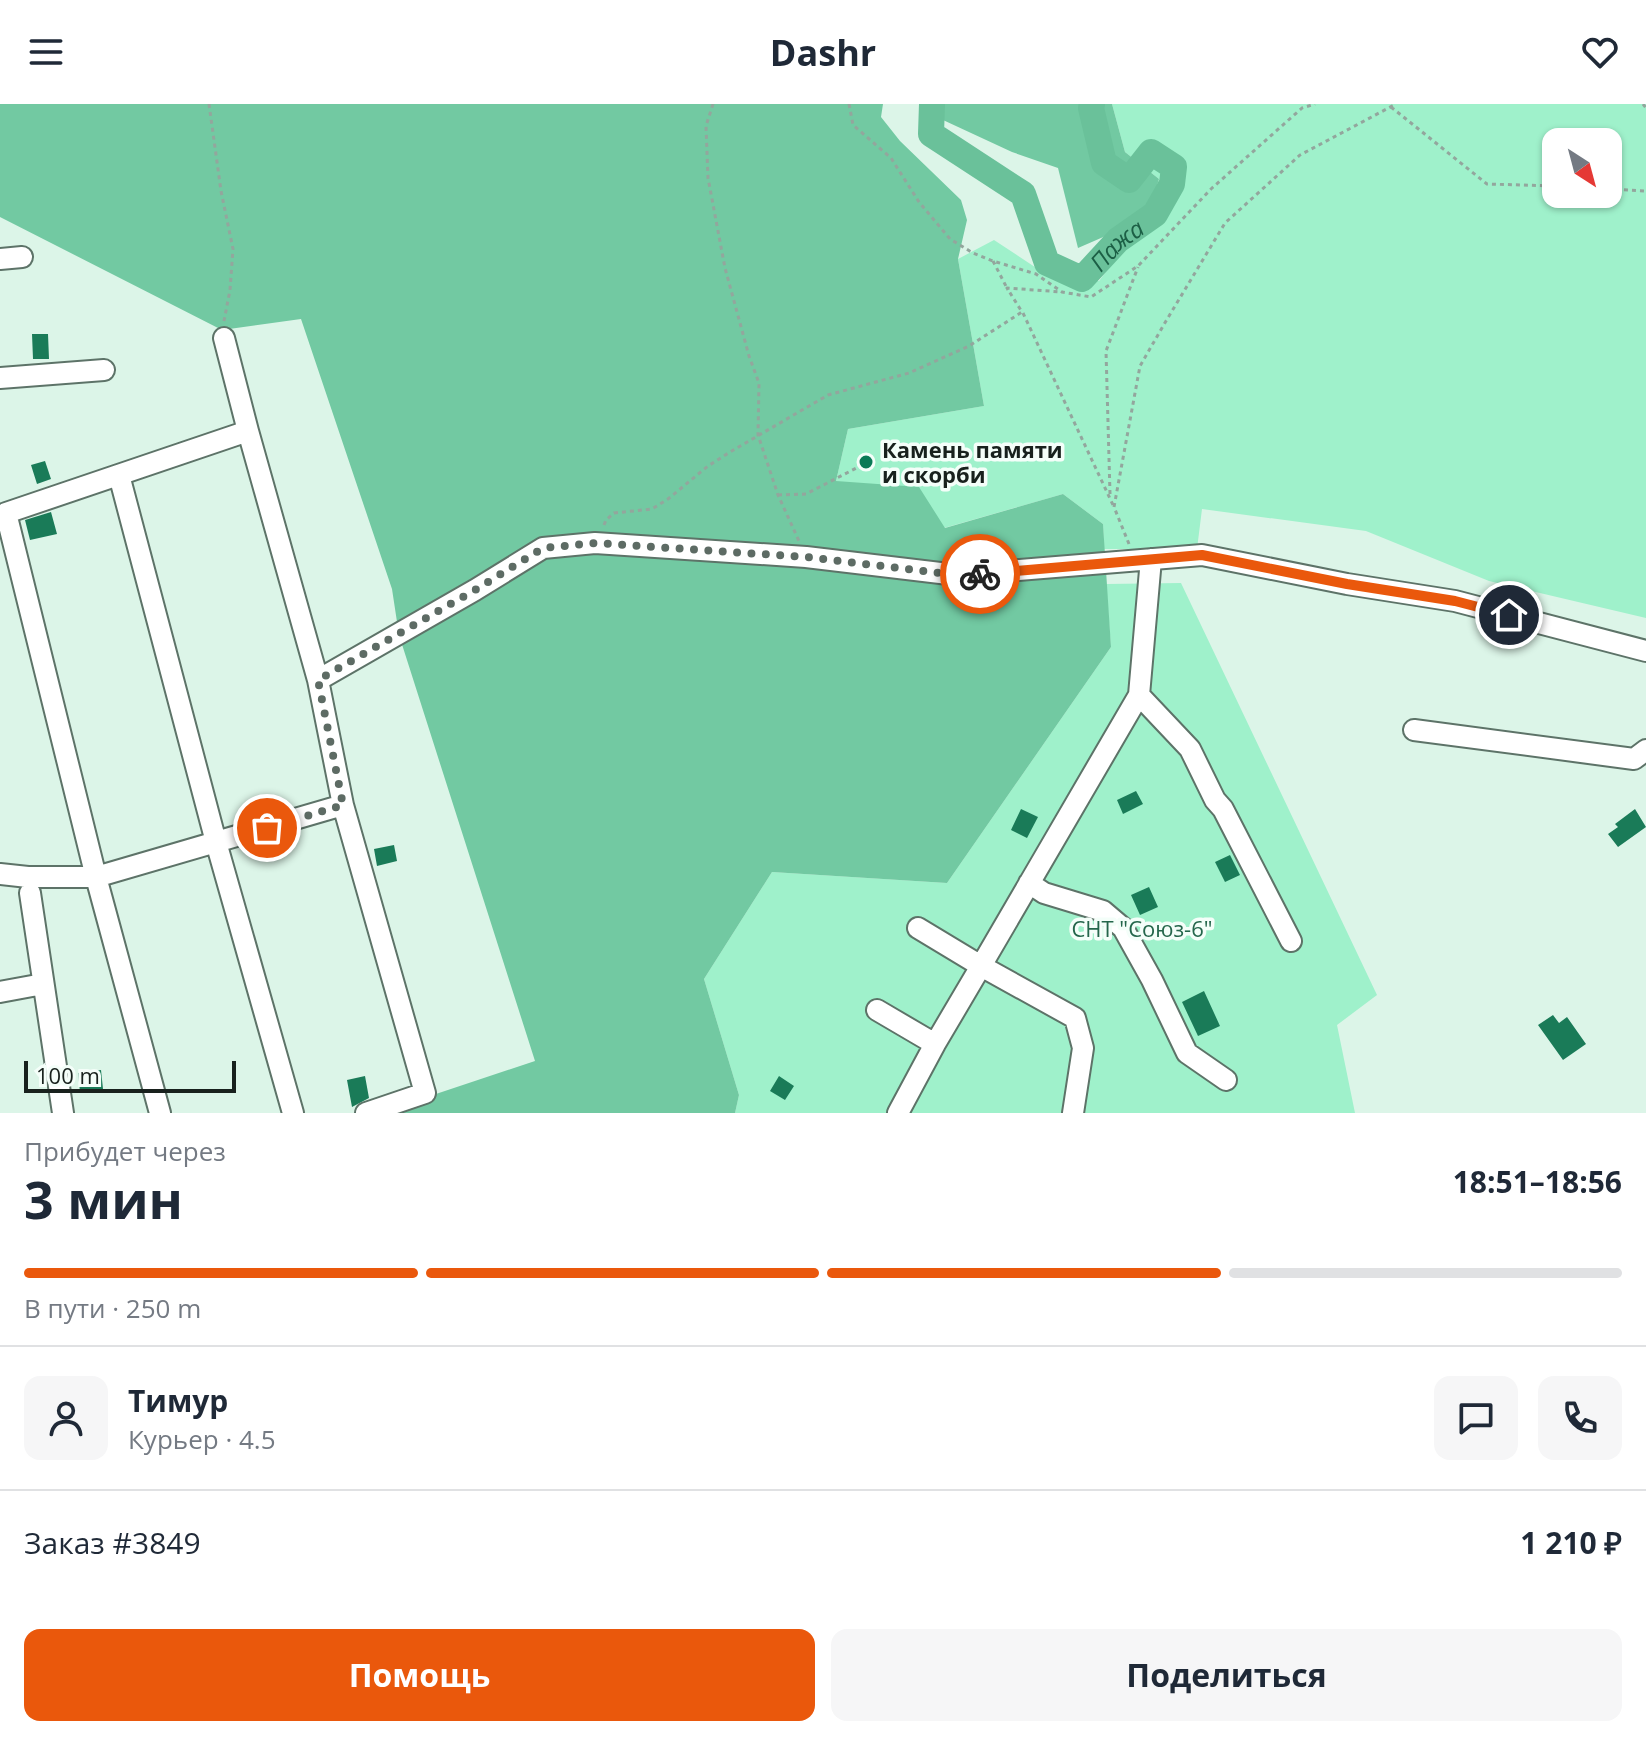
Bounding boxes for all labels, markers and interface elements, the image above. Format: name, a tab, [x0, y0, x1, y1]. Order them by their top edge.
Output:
text: Dashr	[770, 28, 876, 77]
icon: menu	[24, 30, 68, 74]
icon: heart	[1578, 30, 1622, 74]
north arrow	[1542, 128, 1622, 208]
map controls	[1542, 128, 1622, 208]
water label: Пажа	[1081, 211, 1150, 278]
place label: Камень памяти и скорби	[882, 434, 1063, 489]
marker: Камень памяти и скорби	[857, 453, 875, 471]
courier	[940, 534, 1020, 614]
icon: bike	[958, 552, 1002, 596]
pin	[1475, 581, 1543, 649]
icon: home	[1487, 593, 1531, 637]
pin	[233, 794, 301, 862]
icon: bag	[245, 806, 289, 850]
park label: СНТ "Союз-6"	[1071, 913, 1213, 943]
scale bar	[24, 1057, 236, 1093]
text: 100 m	[36, 1060, 100, 1090]
text: Прибудет через	[24, 1133, 226, 1169]
text: 18:51–18:56	[1453, 1161, 1622, 1202]
text: 3 мин	[24, 1163, 183, 1234]
text: В пути · 250 m	[24, 1290, 201, 1326]
button: person	[24, 1376, 108, 1460]
button: chat	[1434, 1376, 1518, 1460]
button: phone	[1538, 1376, 1622, 1460]
text: Тимур	[128, 1380, 228, 1421]
text: Курьер · 4.5	[128, 1421, 276, 1457]
text: Заказ #3849	[24, 1522, 201, 1563]
text: 1 210 ₽	[1520, 1522, 1622, 1563]
button: Помощь	[24, 1629, 815, 1721]
button: Поделиться	[831, 1629, 1622, 1721]

